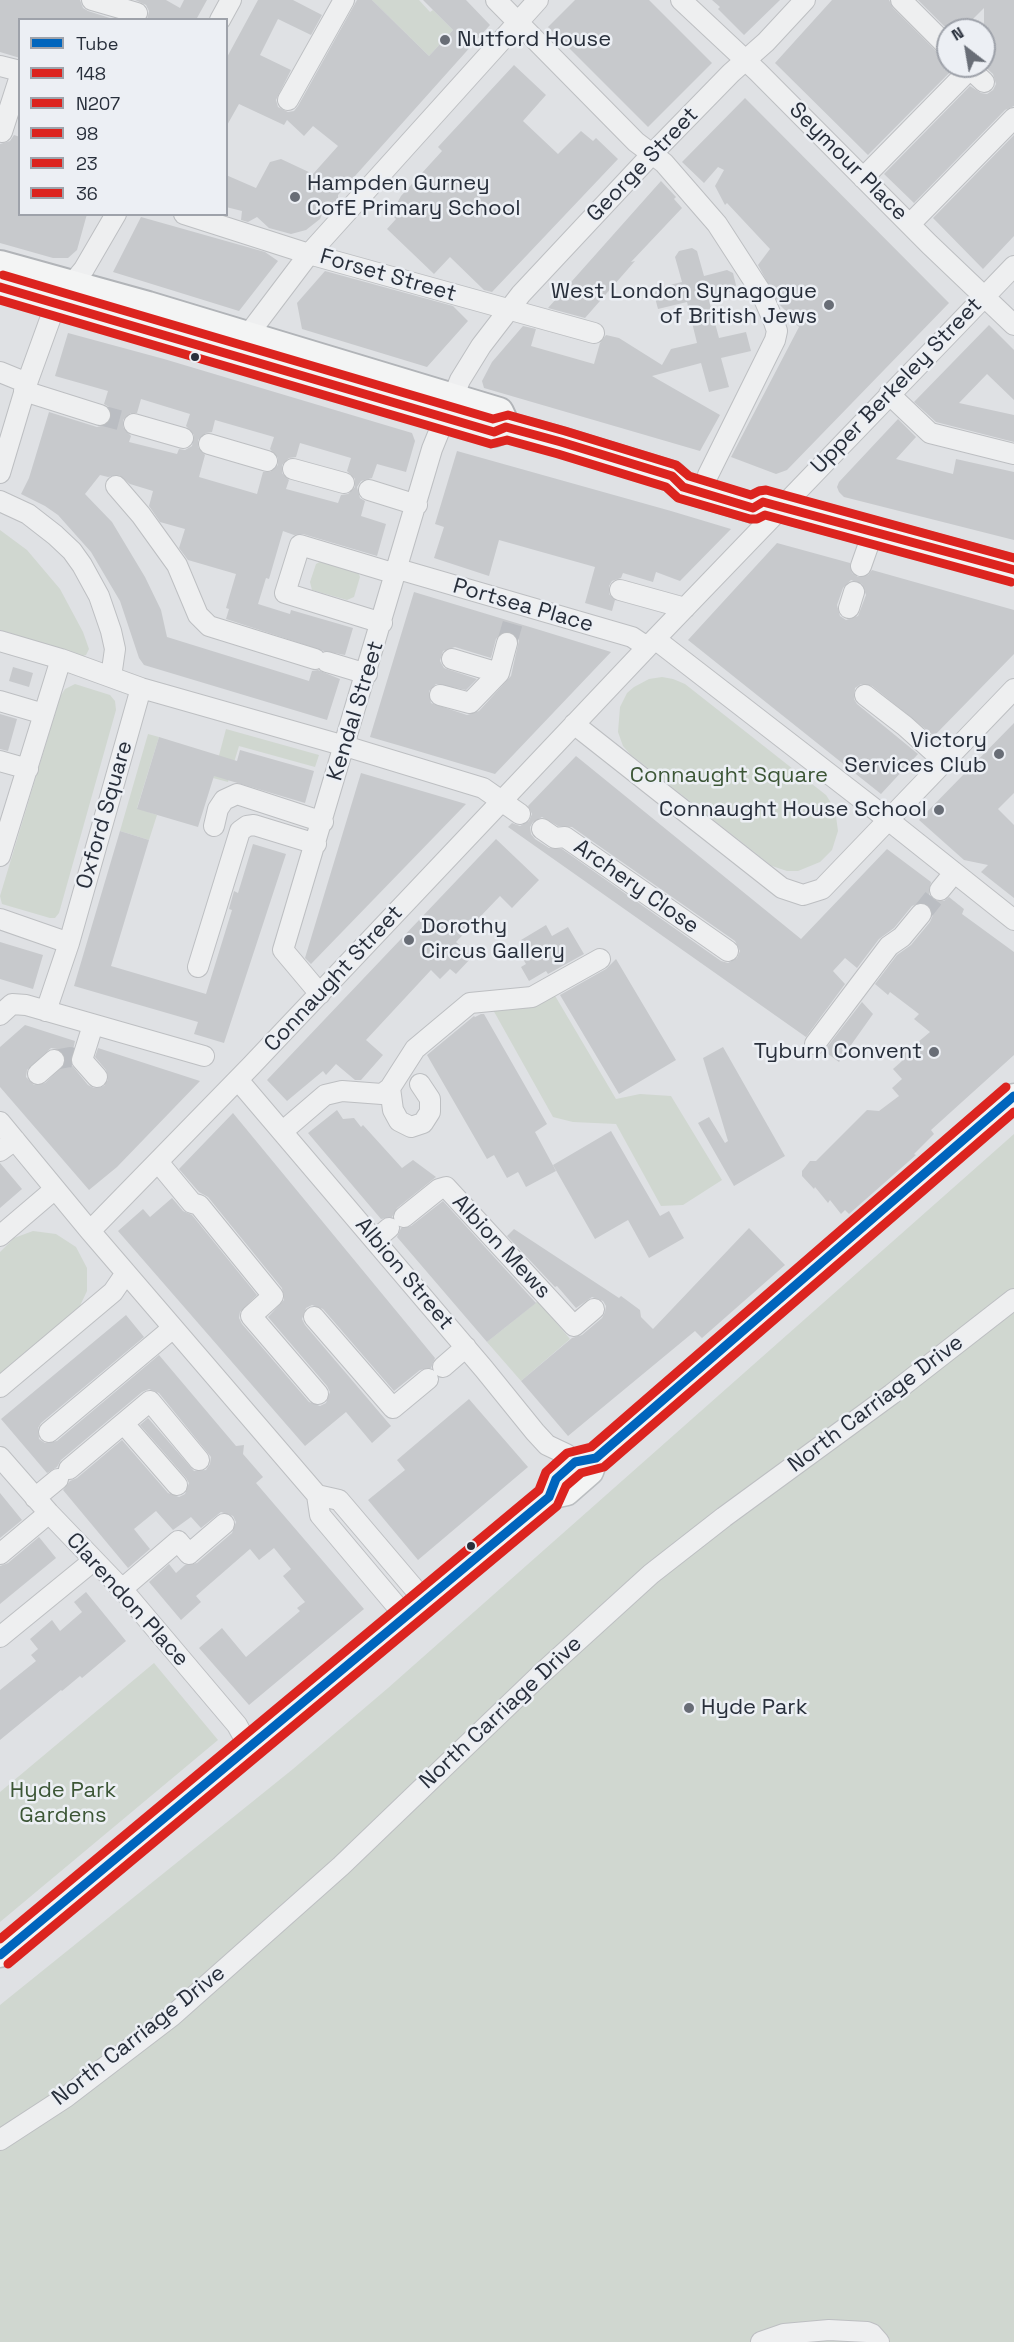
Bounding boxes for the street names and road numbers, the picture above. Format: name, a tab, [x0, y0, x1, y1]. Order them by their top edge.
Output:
street label: Seymour Place	[783, 97, 913, 227]
street label: George Street	[582, 102, 704, 228]
street label: Forset Street	[317, 244, 459, 308]
street label: Upper Berkeley Street	[806, 292, 988, 480]
street label: Portsea Place	[450, 573, 596, 639]
street label: Kendal Street	[322, 638, 390, 784]
street label: Oxford Square	[71, 738, 139, 892]
street label: Archery Close	[568, 834, 704, 940]
street label: Connaught Street	[259, 900, 409, 1058]
street label: Albion Mews	[446, 1190, 556, 1304]
street label: Albion Street	[349, 1212, 459, 1336]
street label: North Carriage Drive	[783, 1330, 969, 1478]
street label: Clarendon Place	[60, 1528, 194, 1672]
street label: North Carriage Drive	[414, 1631, 588, 1795]
street label: North Carriage Drive	[47, 1960, 231, 2112]

